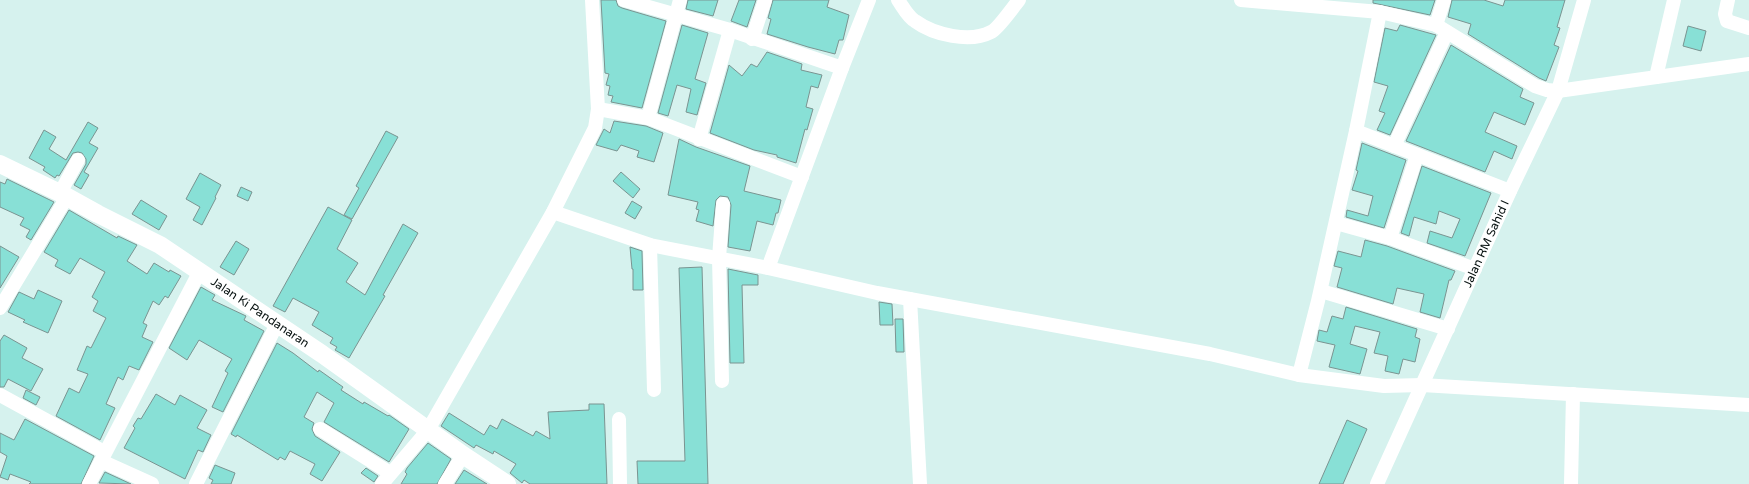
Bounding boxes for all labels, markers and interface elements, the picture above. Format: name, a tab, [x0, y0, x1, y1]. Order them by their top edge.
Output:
street label: Jalan RM Sahid I	[1460, 198, 1512, 289]
street label: Jalan Ki Pandanaran	[208, 274, 312, 350]

